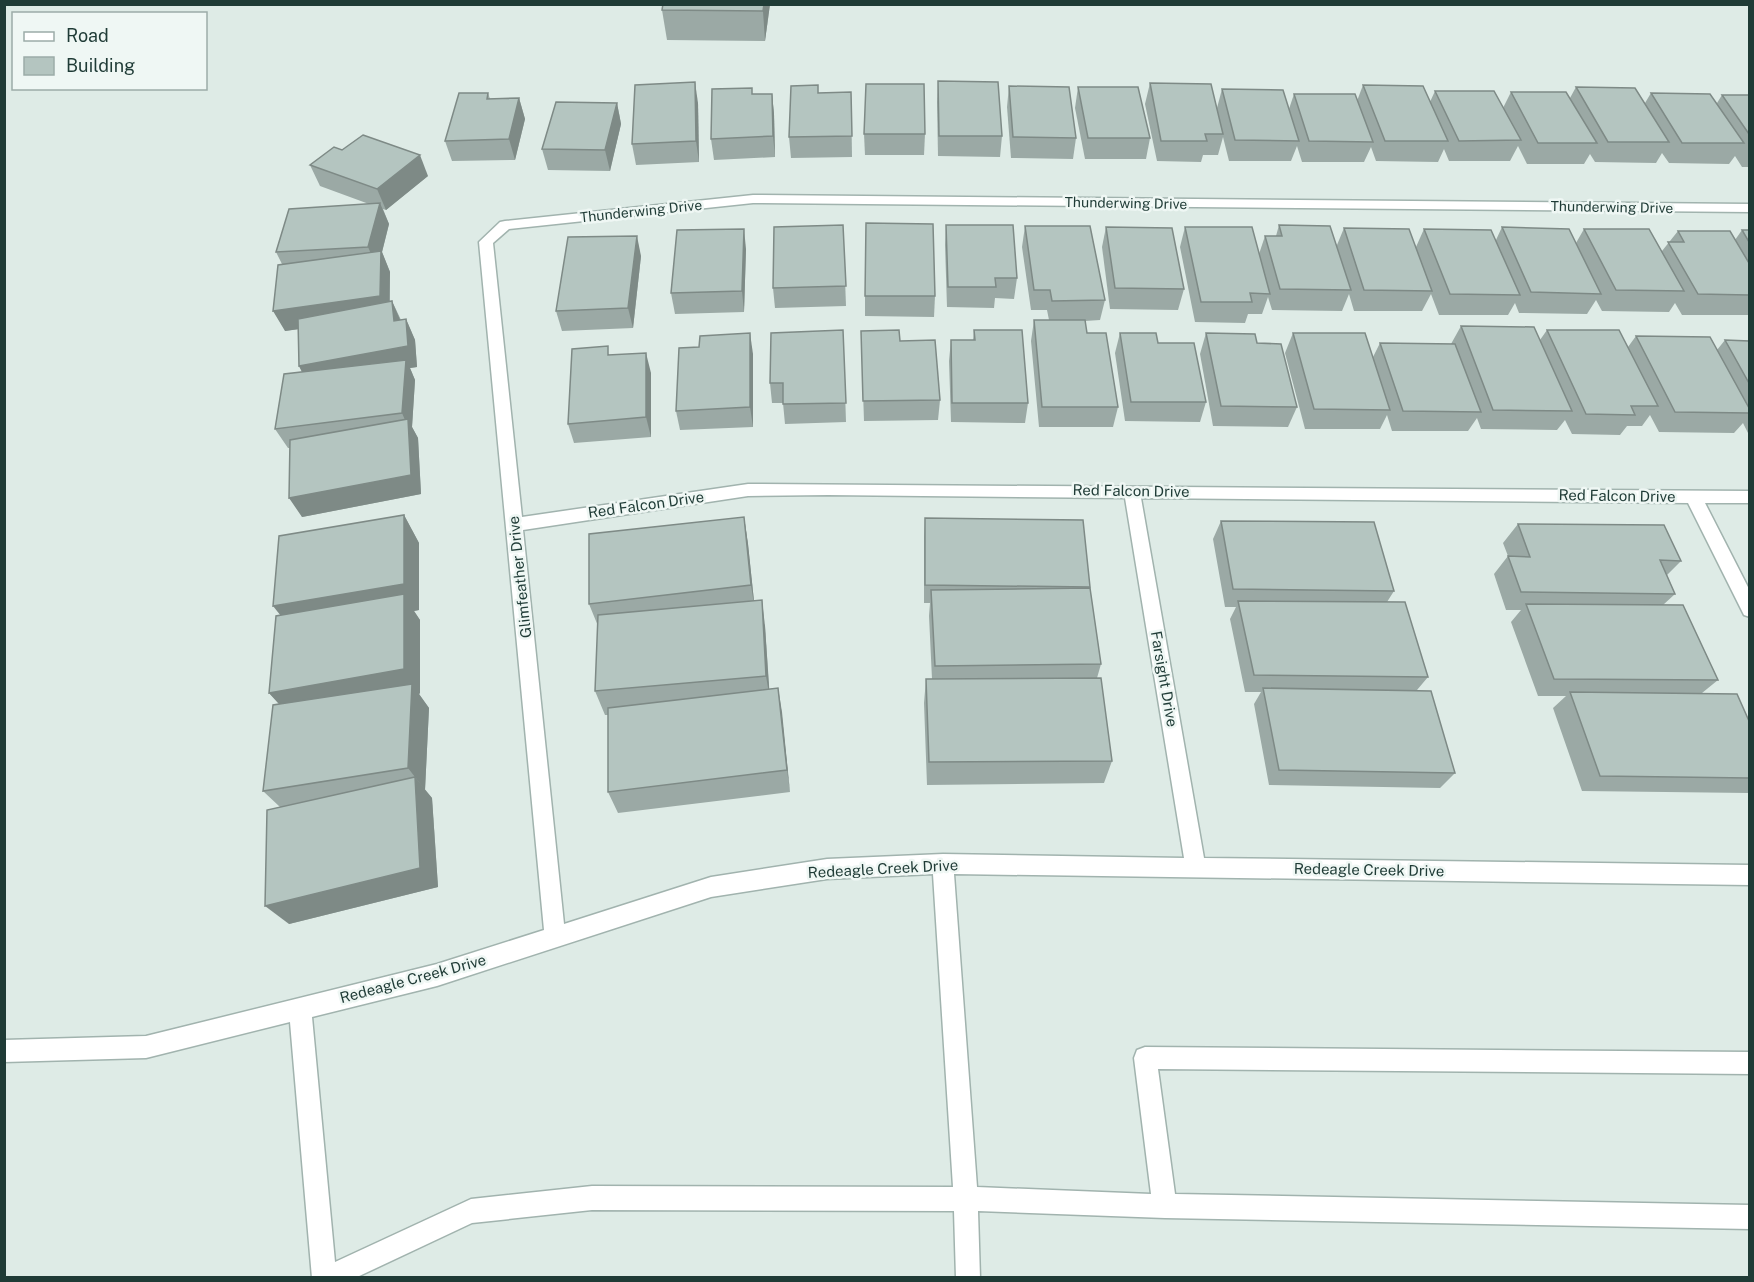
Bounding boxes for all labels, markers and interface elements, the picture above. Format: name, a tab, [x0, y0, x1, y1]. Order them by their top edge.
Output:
legend	[12, 12, 207, 90]
text: Road	[66, 25, 109, 46]
text: Building	[66, 55, 135, 76]
street label: Thunderwing Drive	[1064, 194, 1188, 212]
street label: Thunderwing Drive	[579, 197, 703, 225]
street label: Thunderwing Drive	[1550, 198, 1674, 216]
street label: Red Falcon Drive	[1072, 481, 1190, 500]
street label: Red Falcon Drive	[1558, 486, 1676, 505]
street label: Red Falcon Drive	[587, 488, 705, 521]
street label: Glimfeather Drive	[505, 515, 534, 639]
street label: Farsight Drive	[1148, 630, 1181, 728]
street label: Redeagle Creek Drive	[807, 856, 959, 881]
street label: Redeagle Creek Drive	[1294, 860, 1444, 879]
street label: Redeagle Creek Drive	[338, 951, 488, 1006]

